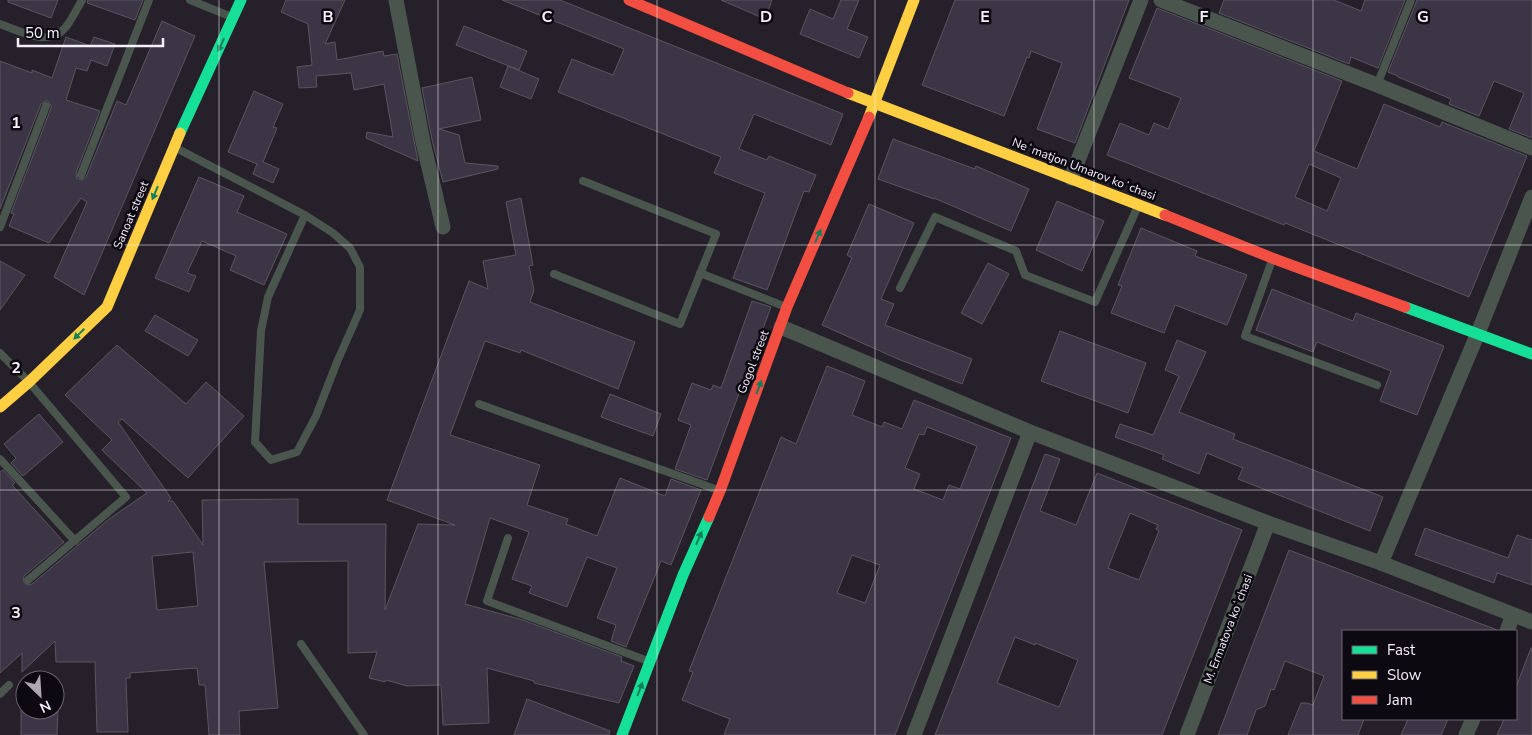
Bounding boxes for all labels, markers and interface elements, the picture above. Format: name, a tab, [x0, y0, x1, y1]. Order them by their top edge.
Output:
text: B	[322, 6, 334, 28]
text: C	[542, 6, 553, 28]
text: D	[760, 6, 772, 28]
text: E	[980, 6, 990, 28]
text: F	[1200, 6, 1209, 28]
text: G	[1417, 6, 1429, 28]
scale bar	[18, 15, 162, 47]
text: 50 m	[25, 23, 60, 43]
one-way arrow	[217, 38, 225, 52]
text: 1	[11, 112, 21, 134]
street label: Neʻmatjon Umarov koʻchasi	[1010, 134, 1158, 204]
street label: Sanoat street	[110, 178, 153, 251]
one-way arrow	[150, 186, 158, 200]
one-way arrow	[815, 229, 823, 243]
street label: Gogol street	[734, 327, 773, 396]
one-way arrow	[73, 328, 85, 340]
text: 2	[11, 357, 21, 379]
one-way arrow	[755, 379, 763, 394]
one-way arrow	[696, 531, 704, 545]
street label: M. Ermatova koʻchasi	[1200, 572, 1256, 686]
text: 3	[11, 602, 21, 624]
legend	[1342, 630, 1517, 720]
text: Fast	[1387, 640, 1416, 660]
text: Slow	[1387, 665, 1422, 685]
north arrow	[15, 670, 65, 720]
one-way arrow	[637, 682, 644, 697]
text: Jam	[1386, 690, 1413, 710]
text: N	[37, 696, 54, 717]

